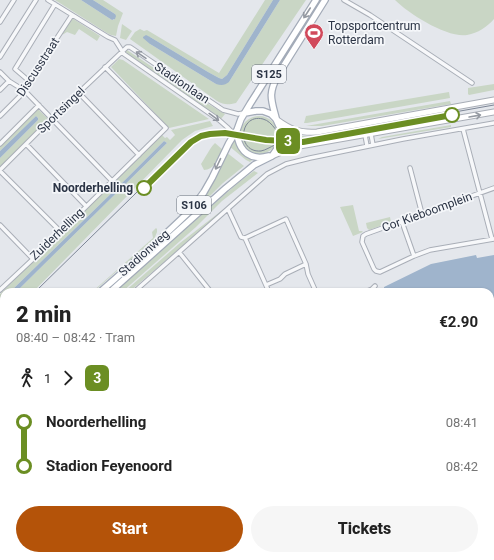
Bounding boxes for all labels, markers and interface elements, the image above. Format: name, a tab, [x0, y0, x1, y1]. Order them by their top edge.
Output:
one-way arrow	[303, 7, 311, 19]
place label: Topsportcentrum Rotterdam	[328, 19, 421, 47]
sports icon: Topsportcentrum Rotterdam	[303, 22, 325, 50]
street label: Discusstraat	[14, 35, 62, 99]
one-way arrow	[136, 51, 147, 59]
street label: Stadionlaan	[152, 59, 212, 107]
road number: S125	[252, 65, 286, 83]
street label: Sportsingel	[34, 84, 88, 136]
unlabelled marker	[444, 107, 460, 123]
one-way arrow	[468, 112, 481, 120]
one-way arrow	[208, 113, 219, 121]
line badge: 3	[275, 128, 301, 154]
text: 3	[284, 133, 292, 149]
one-way arrow	[214, 158, 221, 170]
marker: Noorderhelling	[136, 180, 152, 196]
place label: Noorderhelling	[53, 181, 133, 195]
street label: Cor Kieboomplein	[380, 189, 474, 235]
road number: S106	[177, 196, 211, 214]
street label: Zuiderhelling	[27, 205, 87, 263]
street label: Stadionweg	[116, 227, 172, 279]
text: 2 min	[16, 302, 71, 327]
text: €2.90	[439, 313, 478, 331]
text: 08:40 – 08:42 · Tram	[16, 330, 135, 345]
icon: walk	[16, 367, 38, 389]
icon: forward	[57, 367, 79, 389]
text: 3	[93, 370, 101, 386]
text: 1	[44, 371, 51, 386]
text: Noorderhelling	[46, 413, 146, 431]
text: 08:41	[446, 415, 478, 430]
text: Stadion Feyenoord	[46, 457, 172, 475]
text: 08:42	[446, 459, 478, 474]
button: Start	[16, 506, 243, 552]
button: Tickets	[251, 506, 478, 552]

